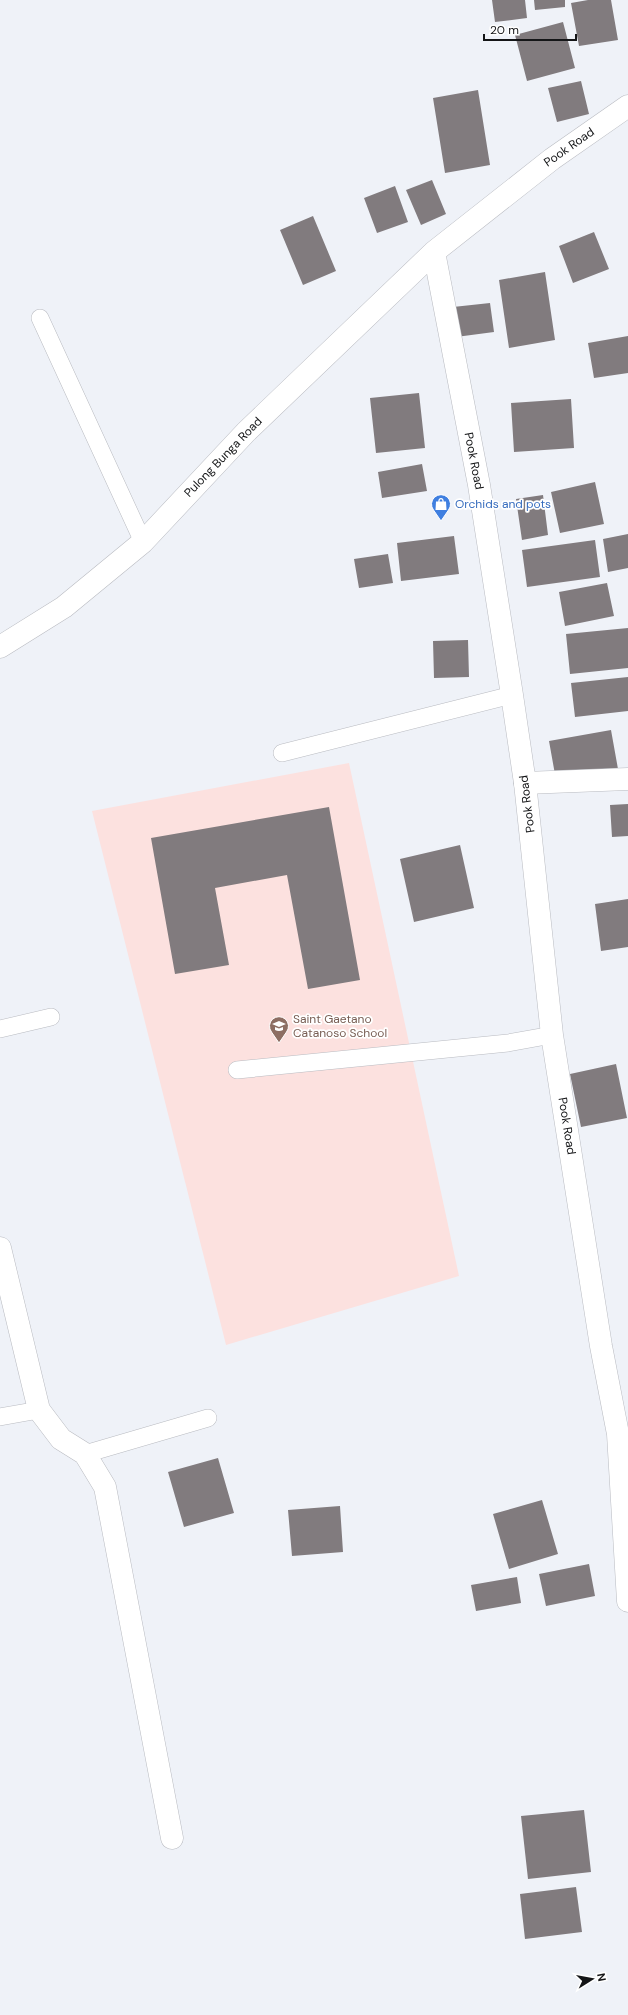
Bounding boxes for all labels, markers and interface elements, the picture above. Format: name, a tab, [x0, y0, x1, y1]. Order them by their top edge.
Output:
scale bar	[484, 16, 576, 42]
text: 20 m	[490, 22, 519, 38]
street label: Pook Road	[541, 124, 597, 170]
street label: Pulong Bunga Road	[181, 413, 265, 501]
street label: Pook Road	[461, 431, 487, 491]
shop icon: Orchids and pots	[430, 493, 452, 521]
place label: Orchids and pots	[455, 496, 551, 512]
street label: Pook Road	[516, 774, 538, 834]
place label: Saint Gaetano Catanoso School	[293, 1011, 387, 1041]
school or university icon: Saint Gaetano Catanoso School	[268, 1015, 290, 1043]
street label: Pook Road	[555, 1096, 579, 1156]
north arrow	[572, 1959, 612, 1999]
text: N	[594, 1972, 609, 1982]

